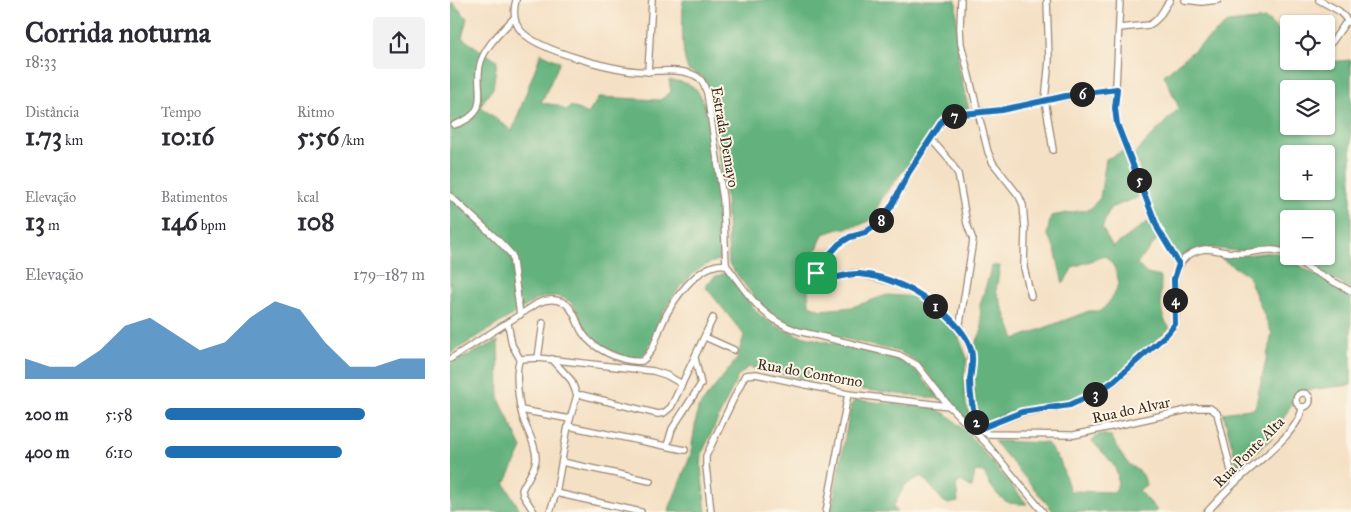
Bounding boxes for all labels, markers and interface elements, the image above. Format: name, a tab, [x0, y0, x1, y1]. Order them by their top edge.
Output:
text: Corrida noturna	[25, 15, 211, 50]
map controls	[1280, 15, 1335, 265]
button: locate	[1280, 15, 1335, 70]
button: share	[373, 17, 425, 69]
text: 18:33	[25, 52, 57, 71]
button: layers	[1280, 80, 1335, 135]
pin: 6	[1070, 82, 1094, 106]
street label: Estrada Demayo	[707, 85, 743, 189]
text: 6	[1079, 86, 1086, 103]
text: Distância	[25, 104, 79, 121]
text: Tempo	[161, 104, 201, 121]
text: Ritmo	[297, 104, 334, 121]
pin: 7	[942, 104, 966, 128]
text: 7	[951, 108, 958, 125]
text: 1.73	[25, 121, 62, 152]
text: 10:16	[161, 121, 214, 152]
text: 5:56	[297, 121, 339, 152]
text: km	[62, 132, 83, 149]
text: /km	[339, 132, 364, 149]
button: +	[1280, 145, 1335, 200]
pin: 5	[1126, 168, 1152, 192]
text: 5	[1136, 172, 1143, 189]
text: Elevação	[25, 189, 76, 206]
text: Batimentos	[161, 189, 227, 206]
text: kcal	[297, 189, 319, 206]
text: 13	[25, 206, 45, 237]
text: 146	[161, 206, 198, 237]
text: 108	[297, 206, 335, 237]
pin: 8	[868, 208, 894, 232]
button: −	[1280, 210, 1335, 265]
text: 8	[878, 212, 885, 229]
text: m	[45, 217, 60, 234]
text: bpm	[198, 217, 226, 234]
pin	[795, 252, 837, 294]
icon: arrive	[802, 259, 830, 287]
text: Elevação	[25, 265, 83, 284]
text: 179–187 m	[353, 265, 425, 284]
pin: 4	[1162, 288, 1188, 312]
text: 4	[1172, 292, 1179, 309]
pin: 1	[922, 294, 948, 318]
text: 1	[933, 298, 938, 315]
street label: Rua do Contorno	[756, 355, 864, 391]
pin: 3	[1082, 382, 1108, 406]
text: 3	[1093, 386, 1098, 403]
street label: Rua do Alvar	[1090, 393, 1172, 427]
text: 200 m	[25, 405, 68, 424]
text: 5:58	[105, 405, 132, 424]
pin: 2	[964, 410, 988, 434]
street label: Rua Ponte Alta	[1210, 412, 1289, 491]
text: 2	[973, 414, 980, 431]
text: 400 m	[25, 443, 69, 462]
text: 6:10	[105, 443, 133, 462]

